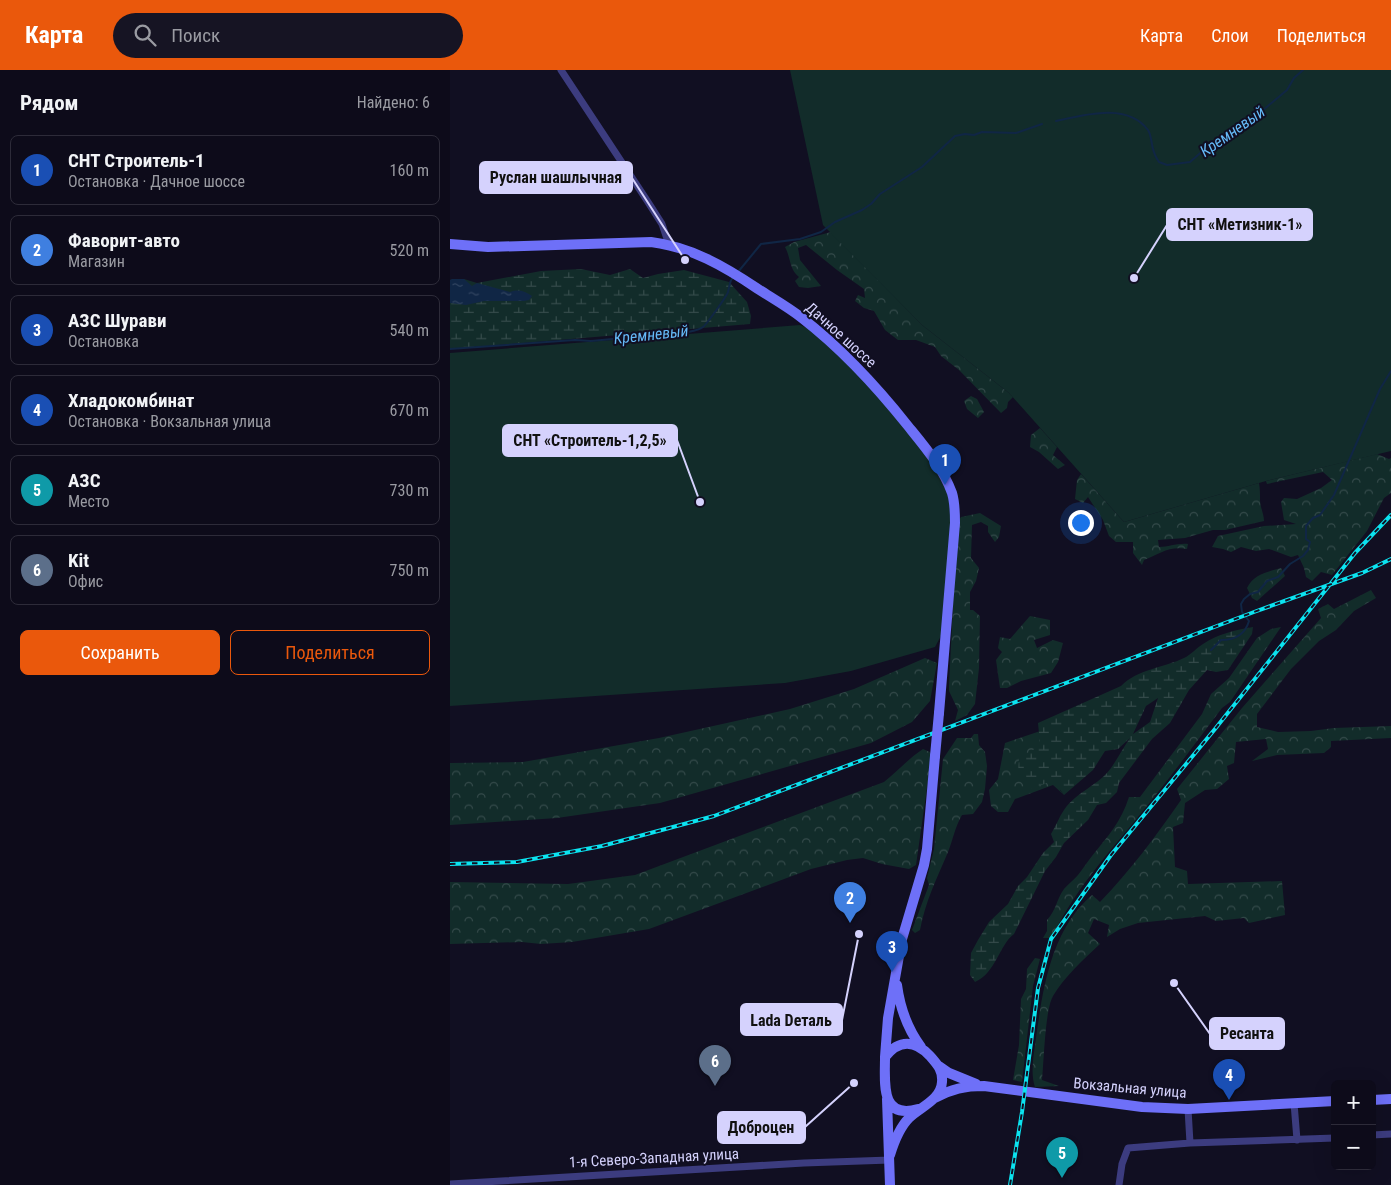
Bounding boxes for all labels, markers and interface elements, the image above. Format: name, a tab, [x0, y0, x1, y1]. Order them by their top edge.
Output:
search box	[113, 13, 463, 58]
text: Карта	[25, 21, 83, 49]
icon: search	[131, 21, 159, 49]
text: Поиск	[171, 24, 220, 47]
text: Карта	[1140, 25, 1183, 46]
text: Слои	[1211, 25, 1249, 46]
text: Поделиться	[1277, 25, 1366, 46]
text: Рядом	[20, 91, 79, 115]
text: Найдено: 6	[357, 93, 430, 112]
water label: Кремневый	[1196, 102, 1269, 161]
text: СНТ Строитель-1	[68, 149, 205, 172]
text: 1	[33, 161, 41, 180]
text: 160 m	[390, 161, 429, 180]
callout: Руслан шашлычная	[480, 162, 632, 193]
text: Руслан шашлычная	[490, 168, 622, 187]
text: Остановка · Дачное шоссе	[68, 172, 245, 191]
callout: СНТ «Метизник-1»	[1167, 209, 1312, 240]
text: СНТ «Метизник-1»	[1177, 215, 1303, 234]
text: Фаворит-авто	[68, 229, 180, 252]
text: 2	[33, 241, 41, 260]
text: 520 m	[390, 241, 429, 260]
text: Магазин	[68, 252, 125, 271]
street label: Дачное шоссе	[802, 299, 880, 371]
text: АЗС Шурави	[68, 309, 166, 332]
text: 3	[33, 321, 41, 340]
text: 540 m	[390, 321, 429, 340]
water label: Кремневый	[613, 321, 689, 348]
text: Остановка	[68, 332, 139, 351]
text: Хладокомбинат	[68, 389, 194, 412]
text: 4	[33, 401, 41, 420]
text: 670 m	[390, 401, 429, 420]
text: Остановка · Вокзальная улица	[68, 412, 271, 431]
callout: СНТ «Строитель-1,2,5»	[503, 425, 677, 456]
text: СНТ «Строитель-1,2,5»	[513, 431, 667, 450]
pin: 1	[929, 444, 961, 485]
text: АЗС	[68, 469, 100, 492]
text: 5	[33, 481, 41, 500]
text: 730 m	[390, 481, 429, 500]
text: Место	[68, 492, 109, 511]
your location	[1068, 510, 1094, 536]
text: Kit	[68, 549, 89, 572]
text: 6	[33, 561, 41, 580]
text: 750 m	[390, 561, 429, 580]
text: Офис	[68, 572, 103, 591]
button: Сохранить	[20, 630, 220, 675]
button: Поделиться	[230, 630, 430, 675]
pin: 2	[834, 882, 866, 923]
pin: 3	[876, 931, 908, 972]
callout: Lada Dеталь	[741, 1004, 842, 1035]
text: Lada Dеталь	[750, 1011, 832, 1030]
callout: Ресанта	[1210, 1018, 1284, 1049]
text: Ресанта	[1220, 1024, 1275, 1043]
pin: 6	[699, 1045, 731, 1086]
pin: 4	[1213, 1059, 1245, 1100]
street label: Вокзальная улица	[1073, 1074, 1187, 1102]
map controls	[1331, 1080, 1376, 1170]
button: +	[1331, 1080, 1376, 1125]
callout: Доброцен	[718, 1112, 805, 1143]
text: Доброцен	[728, 1118, 794, 1137]
button: −	[1331, 1125, 1376, 1170]
pin: 5	[1046, 1137, 1078, 1178]
street label: 1-я Северо-Западная улица	[569, 1145, 739, 1171]

